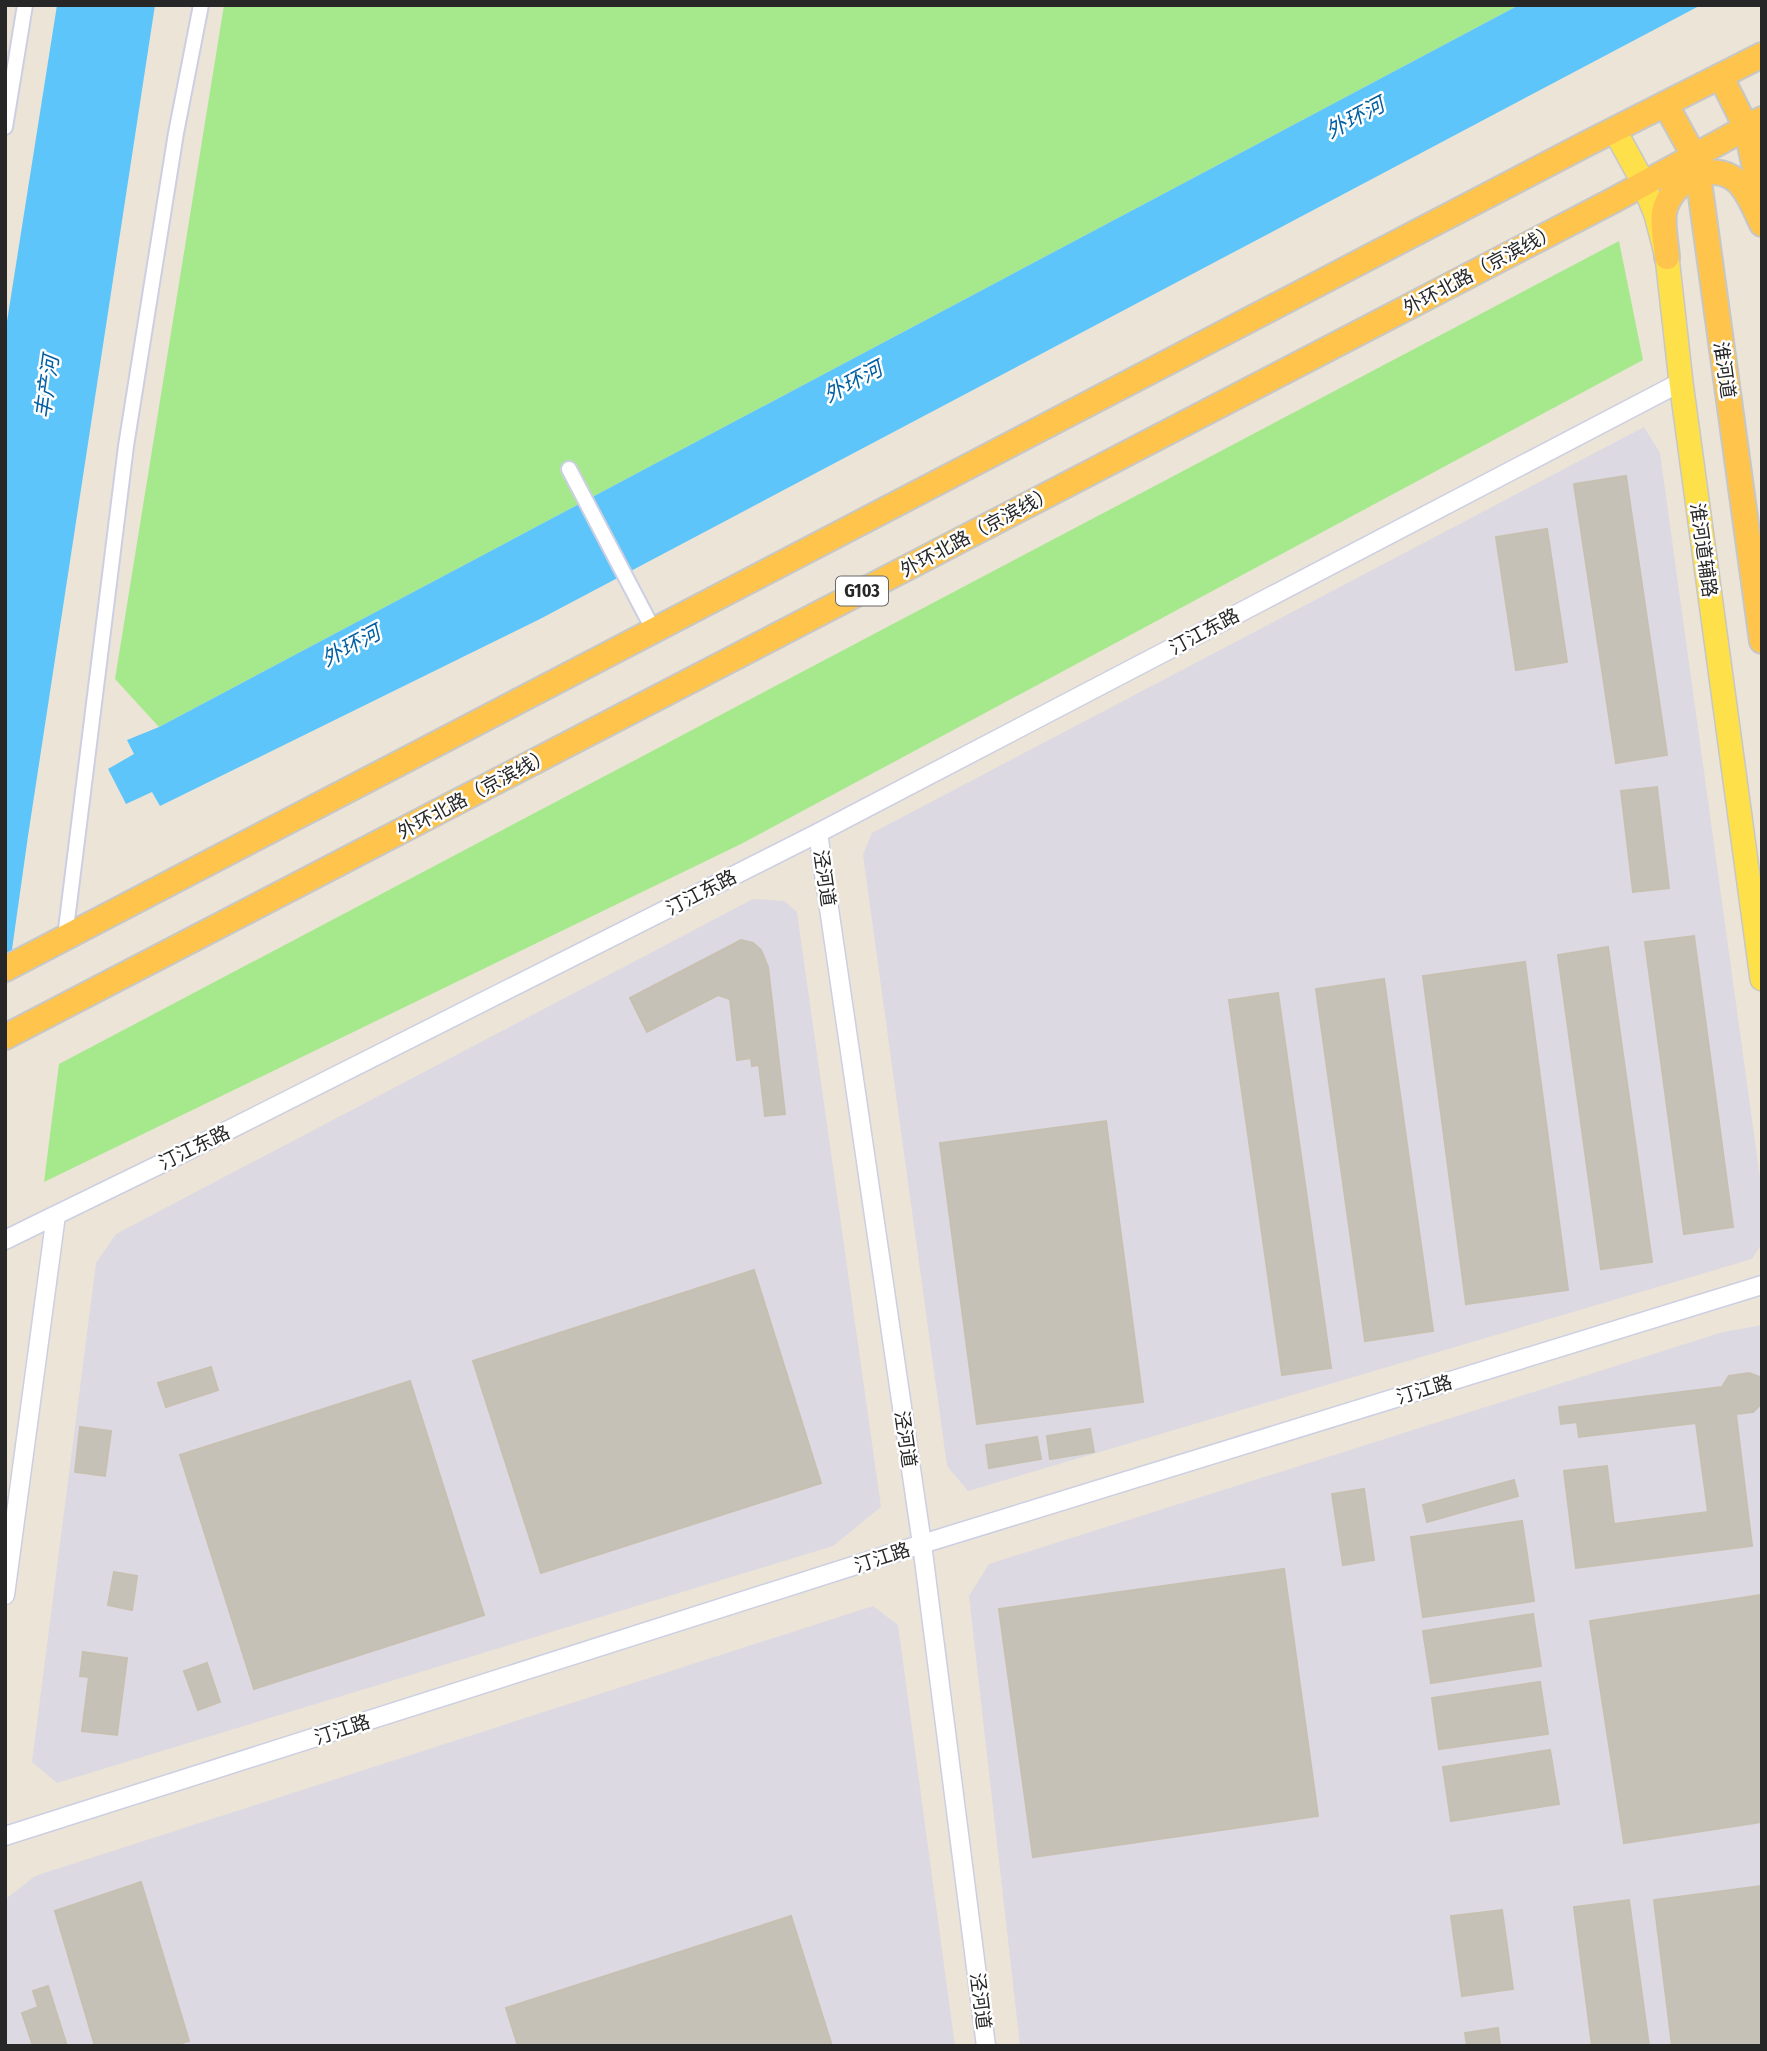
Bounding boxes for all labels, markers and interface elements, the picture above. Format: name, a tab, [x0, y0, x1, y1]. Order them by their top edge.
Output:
water label: 外环河	[1321, 90, 1392, 144]
street label: 外环北路（京滨线）	[1399, 219, 1561, 320]
street label: 淮河道	[1709, 340, 1740, 400]
water label: 丰产河	[30, 350, 65, 420]
water label: 外环河	[819, 354, 890, 408]
street label: 外环北路（京滨线）	[896, 481, 1058, 582]
street label: 淮河道辅路	[1686, 501, 1722, 599]
road number: G103	[836, 576, 888, 606]
street label: 汀江东路	[1165, 603, 1243, 659]
water label: 外环河	[317, 618, 388, 672]
street label: 外环北路（京滨线）	[393, 743, 555, 844]
street label: 泾河道	[809, 848, 840, 908]
street label: 汀江东路	[662, 865, 740, 920]
street label: 汀江东路	[155, 1120, 233, 1174]
street label: 汀江路	[1394, 1370, 1455, 1409]
street label: 泾河道	[890, 1409, 921, 1469]
street label: 汀江路	[851, 1538, 913, 1577]
street label: 汀江路	[311, 1710, 373, 1749]
street label: 泾河道	[966, 1971, 995, 2031]

